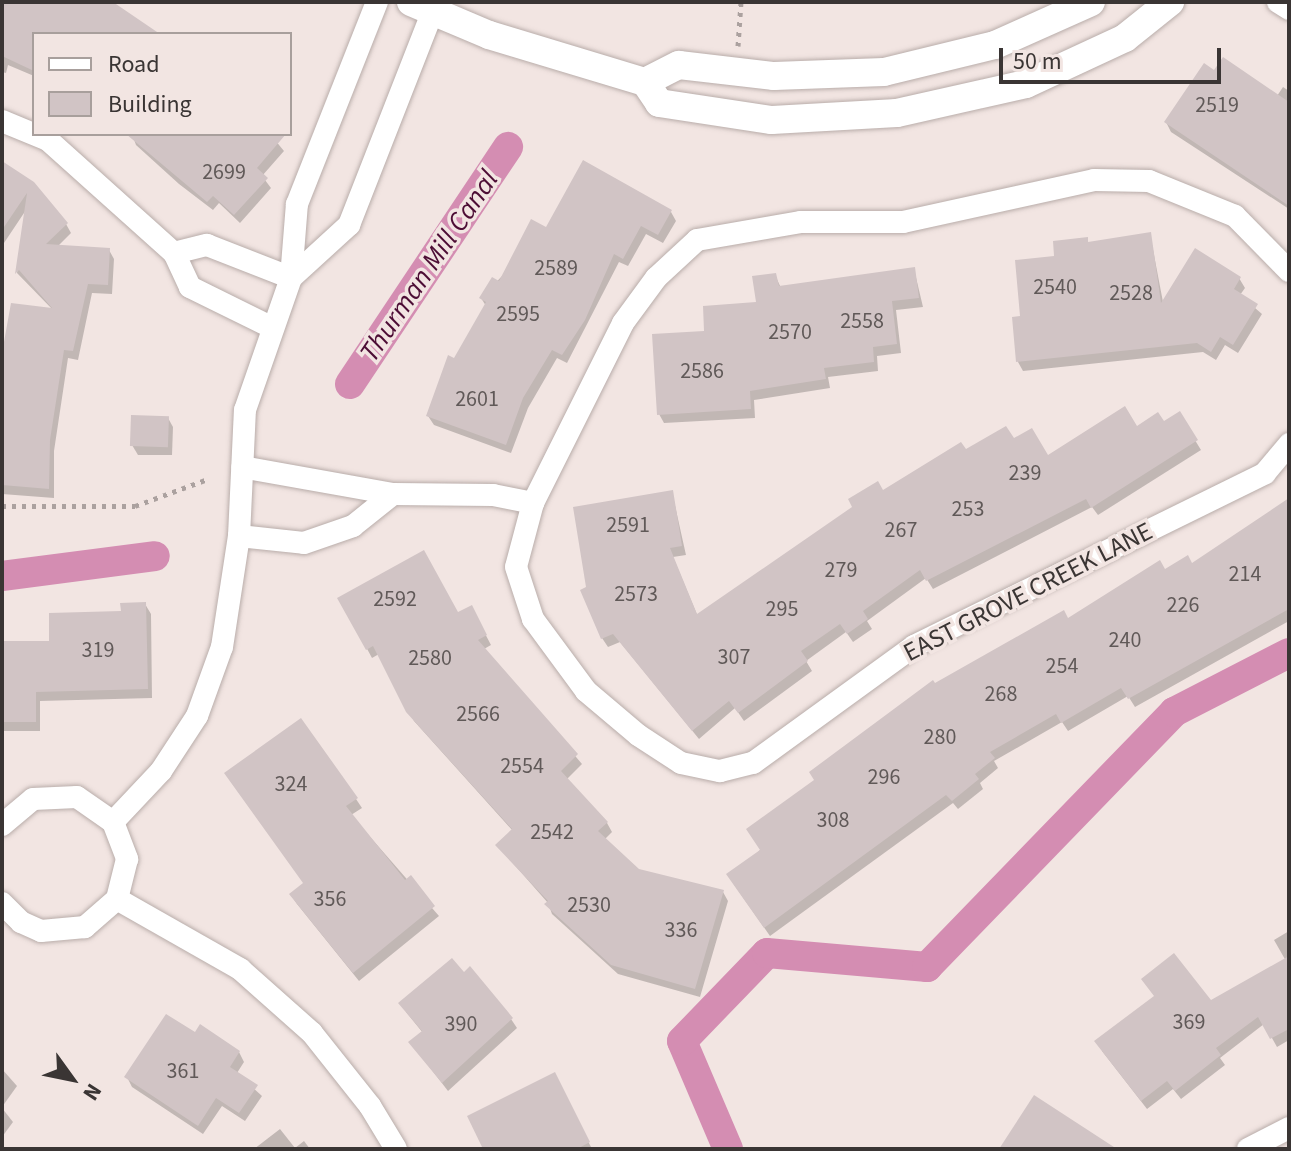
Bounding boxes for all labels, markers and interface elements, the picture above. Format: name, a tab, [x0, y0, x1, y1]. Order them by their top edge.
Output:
legend	[32, 32, 292, 136]
scale bar	[1003, 32, 1225, 82]
text: 50 m	[1013, 44, 1062, 79]
text: Road	[108, 47, 160, 82]
text: Building	[108, 87, 192, 122]
house number: 2519	[1195, 93, 1239, 119]
house number: 2699	[202, 160, 246, 186]
water label: Thurman Mill Canal	[353, 164, 505, 368]
house number: 2589	[534, 256, 578, 282]
house number: 2540	[1033, 275, 1077, 301]
house number: 2528	[1109, 281, 1153, 307]
house number: 2595	[496, 302, 540, 328]
house number: 2558	[840, 309, 884, 335]
house number: 2570	[768, 320, 812, 346]
house number: 2586	[680, 359, 724, 385]
house number: 2601	[455, 387, 499, 413]
house number: 239	[1009, 461, 1041, 487]
house number: 253	[952, 497, 984, 523]
house number: 2591	[606, 513, 650, 539]
street label: EAST GROVE CREEK LANE	[898, 516, 1158, 668]
house number: 267	[885, 518, 917, 544]
house number: 279	[825, 558, 857, 584]
house number: 214	[1229, 562, 1261, 588]
house number: 2573	[614, 582, 658, 608]
house number: 2592	[373, 587, 417, 613]
house number: 226	[1167, 593, 1199, 619]
house number: 295	[766, 597, 798, 623]
house number: 240	[1109, 628, 1141, 654]
house number: 319	[82, 638, 114, 664]
house number: 307	[718, 645, 750, 671]
house number: 2580	[408, 646, 452, 672]
house number: 254	[1046, 654, 1078, 680]
house number: 268	[985, 682, 1017, 708]
house number: 2566	[456, 702, 500, 728]
house number: 280	[924, 725, 956, 751]
house number: 2554	[500, 754, 544, 780]
house number: 296	[868, 765, 900, 791]
house number: 324	[275, 772, 307, 798]
house number: 308	[817, 808, 849, 834]
house number: 2542	[530, 820, 574, 846]
house number: 356	[314, 887, 346, 913]
house number: 2530	[567, 893, 611, 919]
house number: 336	[665, 918, 697, 944]
house number: 369	[1173, 1010, 1205, 1036]
house number: 390	[445, 1012, 477, 1038]
north arrow	[32, 1039, 112, 1119]
house number: 361	[167, 1059, 199, 1085]
text: N	[75, 1077, 110, 1107]

